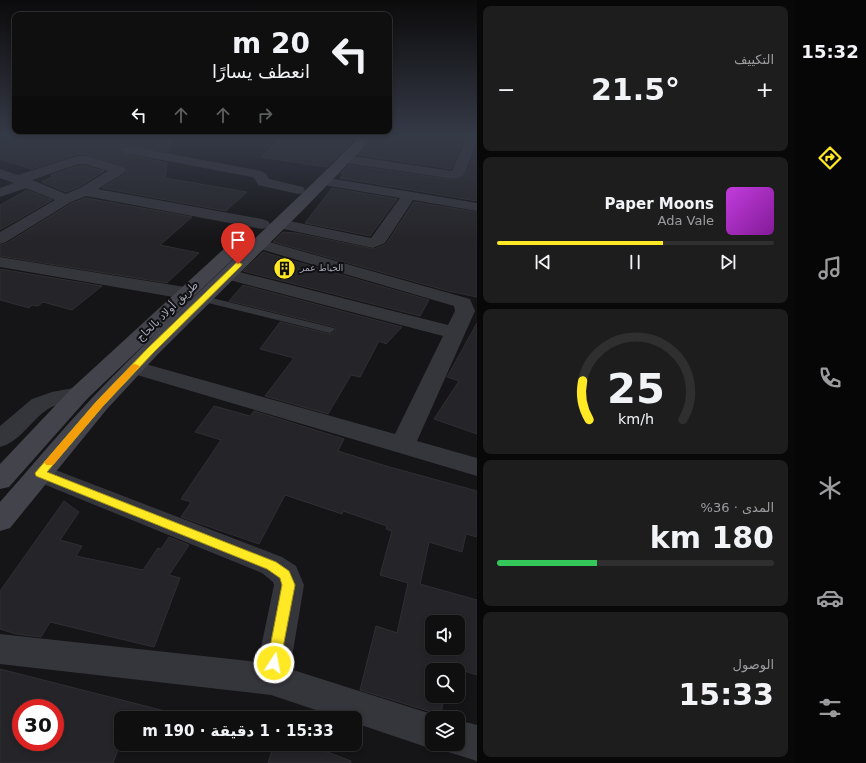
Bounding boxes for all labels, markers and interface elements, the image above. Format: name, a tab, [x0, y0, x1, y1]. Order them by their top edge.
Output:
text: 20 m	[232, 27, 310, 60]
icon: left	[324, 28, 376, 80]
text: 15:32	[801, 41, 859, 62]
text: التكييف	[734, 52, 774, 67]
text: انعطف يسارًا	[212, 61, 310, 82]
text: 21.5°	[591, 72, 680, 107]
text: −	[497, 77, 515, 102]
text: +	[756, 77, 774, 102]
icon: left	[128, 104, 150, 126]
icon: ahead	[170, 104, 192, 126]
icon: ahead	[212, 104, 234, 126]
icon: right	[254, 104, 276, 126]
icon: directions	[816, 144, 844, 172]
text: Paper Moons	[605, 195, 714, 213]
text: Ada Vale	[658, 213, 714, 228]
pin	[221, 223, 255, 264]
icon: arrive	[227, 229, 249, 251]
icon: previous	[532, 251, 554, 273]
icon: pause	[624, 251, 646, 273]
icon: next	[717, 251, 739, 273]
icon: music	[816, 254, 844, 282]
building icon: الخياط عمر	[271, 255, 297, 281]
place label: الخياط عمر	[299, 263, 343, 273]
street label: طريق أولاد بالحاج	[133, 278, 202, 345]
text: 25	[607, 363, 664, 412]
icon: phone	[816, 364, 844, 392]
text: km/h	[617, 410, 654, 426]
icon: climate	[816, 474, 844, 502]
text: المدى · 36%	[701, 500, 774, 515]
text: 180 km	[650, 520, 774, 555]
icon: car	[816, 584, 844, 612]
map controls	[425, 615, 465, 751]
button: sound	[425, 615, 465, 655]
position arrow	[253, 642, 295, 684]
text: الوصول	[733, 657, 774, 672]
button: search	[425, 663, 465, 703]
text: 15:33	[679, 677, 774, 712]
icon: filters	[816, 694, 844, 722]
speed limit sign: 30	[12, 699, 64, 751]
button: layers	[425, 711, 465, 751]
text: 15:33 · 1 دقيقة · 190 m	[142, 722, 334, 740]

